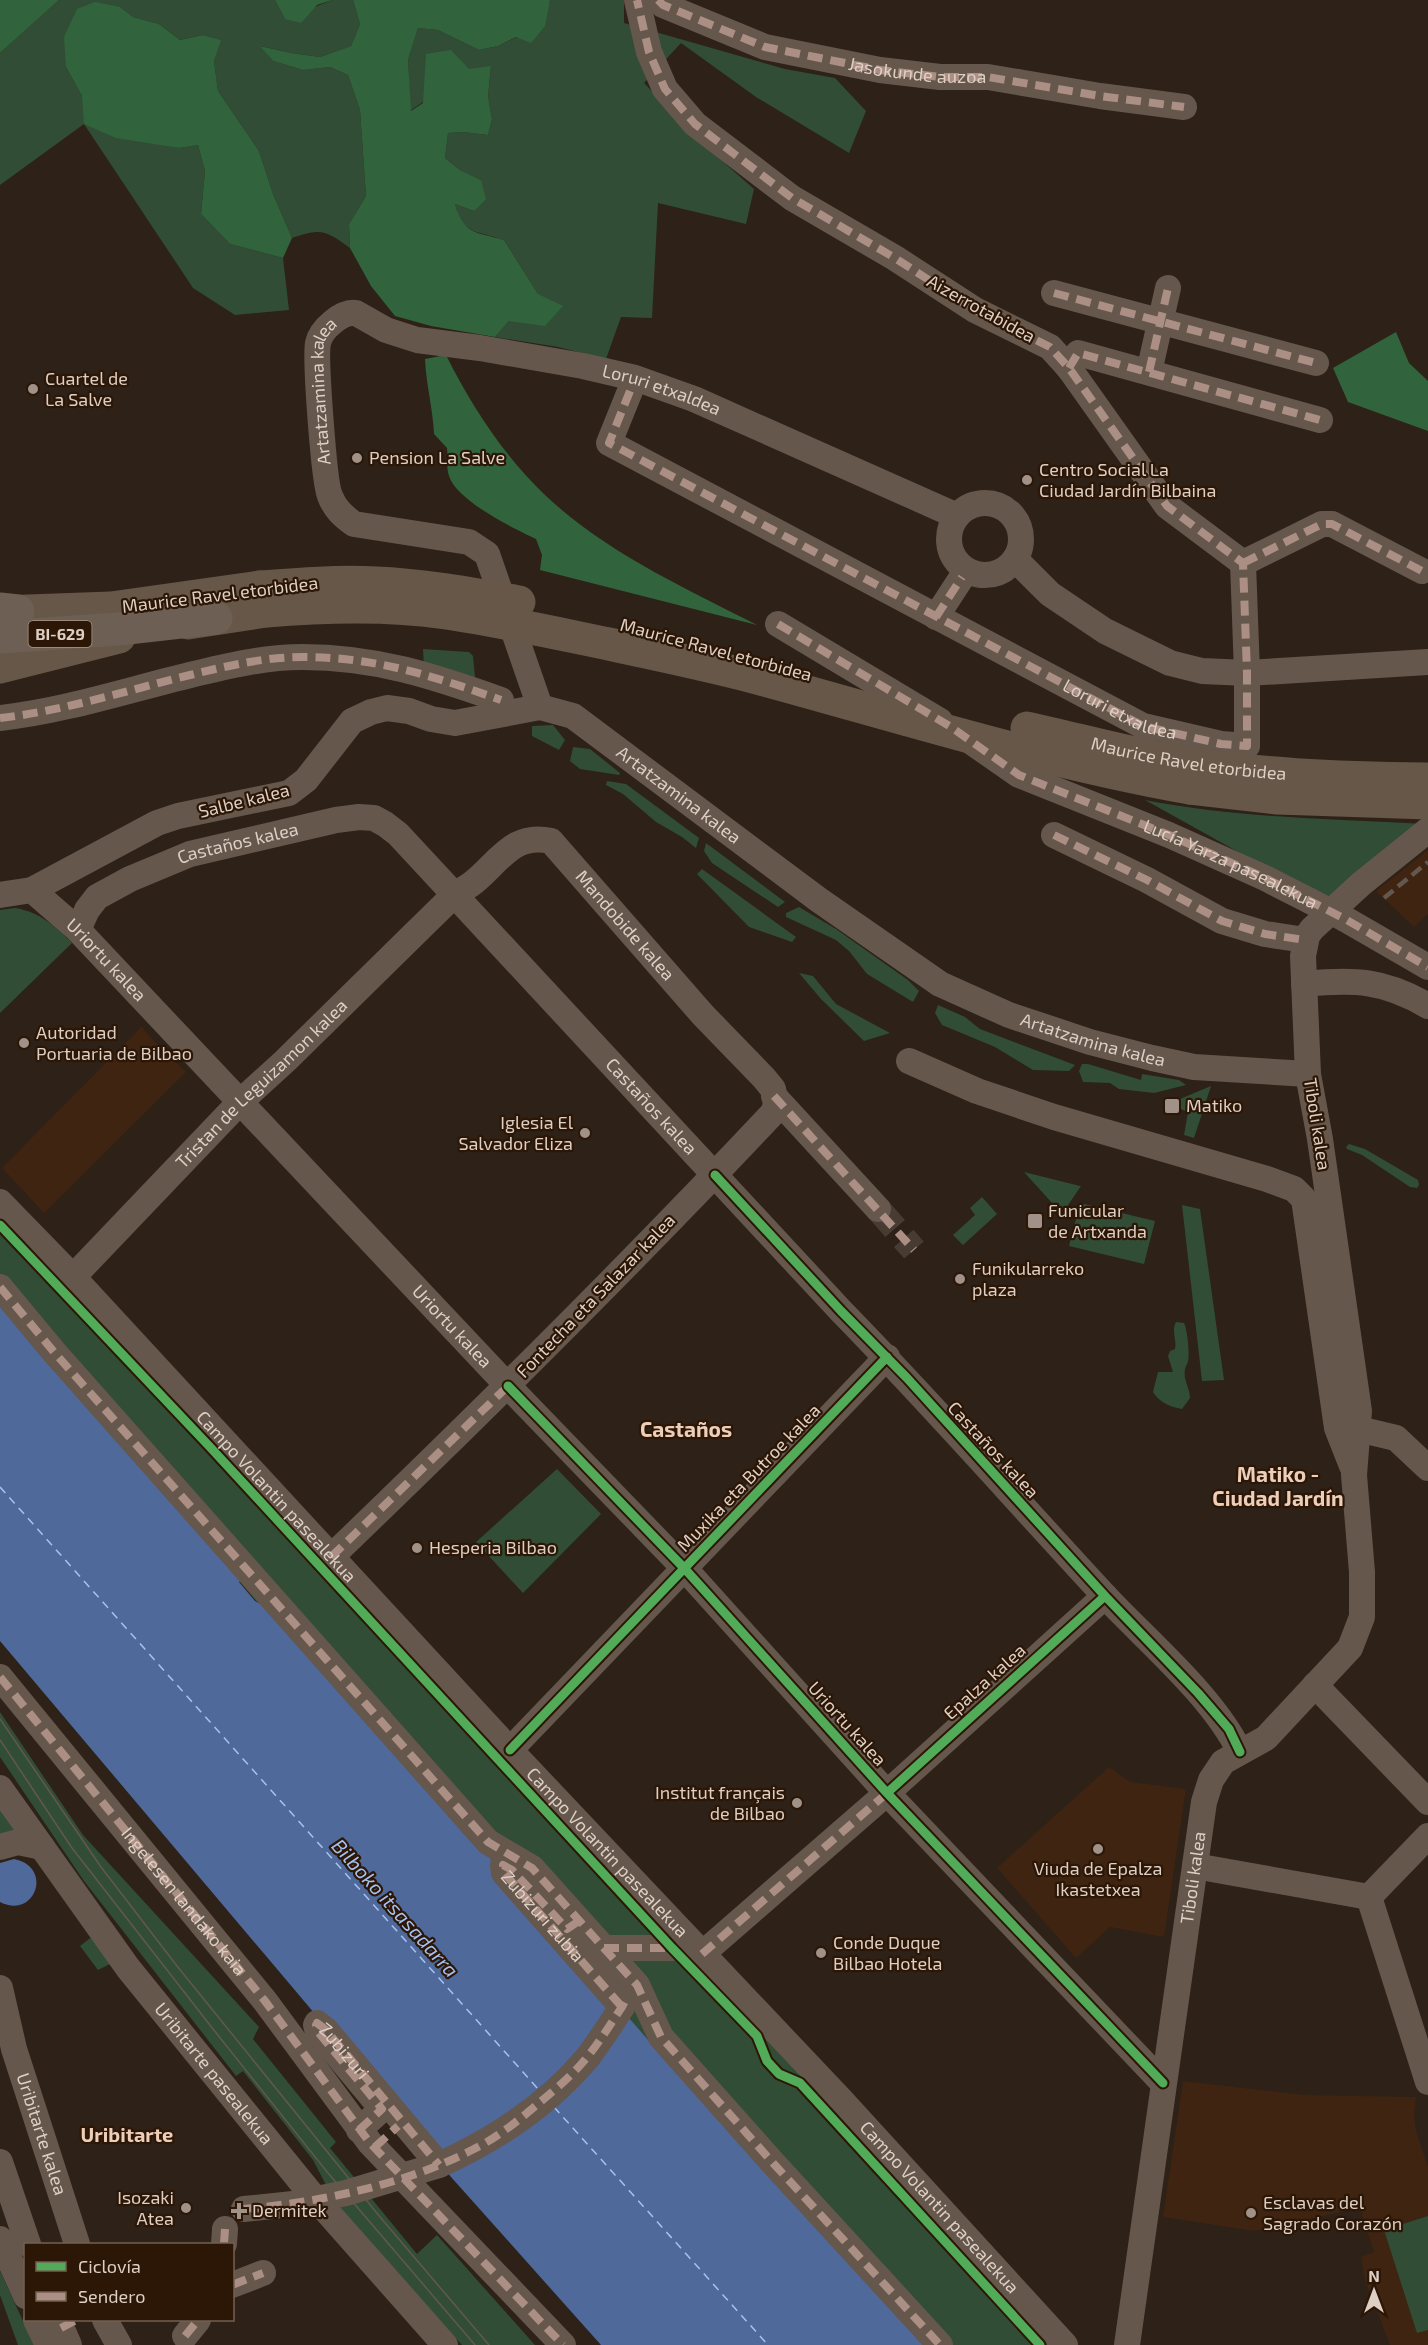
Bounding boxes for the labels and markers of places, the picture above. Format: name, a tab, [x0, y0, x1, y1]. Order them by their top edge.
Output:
place label: Cuartel de La Salve	[45, 367, 128, 410]
marker: Cuartel de La Salve	[26, 382, 40, 396]
place label: Pension La Salve	[369, 446, 505, 468]
marker: Pension La Salve	[350, 451, 364, 465]
place label: Centro Social La Ciudad Jardín Bilbaina	[1039, 458, 1216, 501]
marker: Centro Social La Ciudad Jardín Bilbaina	[1020, 473, 1034, 487]
place label: Autoridad Portuaria de Bilbao	[36, 1021, 192, 1064]
marker: Autoridad Portuaria de Bilbao	[17, 1036, 31, 1050]
place label: Matiko	[1186, 1094, 1242, 1116]
marker: Matiko	[1163, 1097, 1181, 1115]
place label: Iglesia El Salvador Eliza	[458, 1111, 574, 1154]
marker: Iglesia El Salvador Eliza	[578, 1126, 592, 1140]
place label: Funicular de Artxanda	[1048, 1199, 1147, 1242]
marker: Funicular de Artxanda	[1026, 1212, 1044, 1230]
place label: Funikularreko plaza	[972, 1257, 1084, 1300]
marker: Funikularreko plaza	[953, 1272, 967, 1286]
place label: Hesperia Bilbao	[429, 1536, 557, 1558]
marker: Hesperia Bilbao	[410, 1541, 424, 1555]
place label: Institut français de Bilbao	[655, 1781, 785, 1824]
marker: Institut français de Bilbao	[790, 1796, 804, 1810]
marker: Viuda de Epalza Ikastetxea	[1091, 1842, 1105, 1856]
place label: Viuda de Epalza Ikastetxea	[1034, 1857, 1162, 1900]
place label: Conde Duque Bilbao Hotela	[833, 1931, 942, 1974]
marker: Conde Duque Bilbao Hotela	[814, 1946, 828, 1960]
place label: Isozaki Atea	[117, 2186, 174, 2229]
place label: Esclavas del Sagrado Corazón	[1263, 2191, 1402, 2234]
place label: Dermitek	[252, 2199, 327, 2221]
marker: Isozaki Atea	[179, 2201, 193, 2215]
marker: Dermitek	[230, 2202, 248, 2220]
marker: Esclavas del Sagrado Corazón	[1244, 2206, 1258, 2220]

